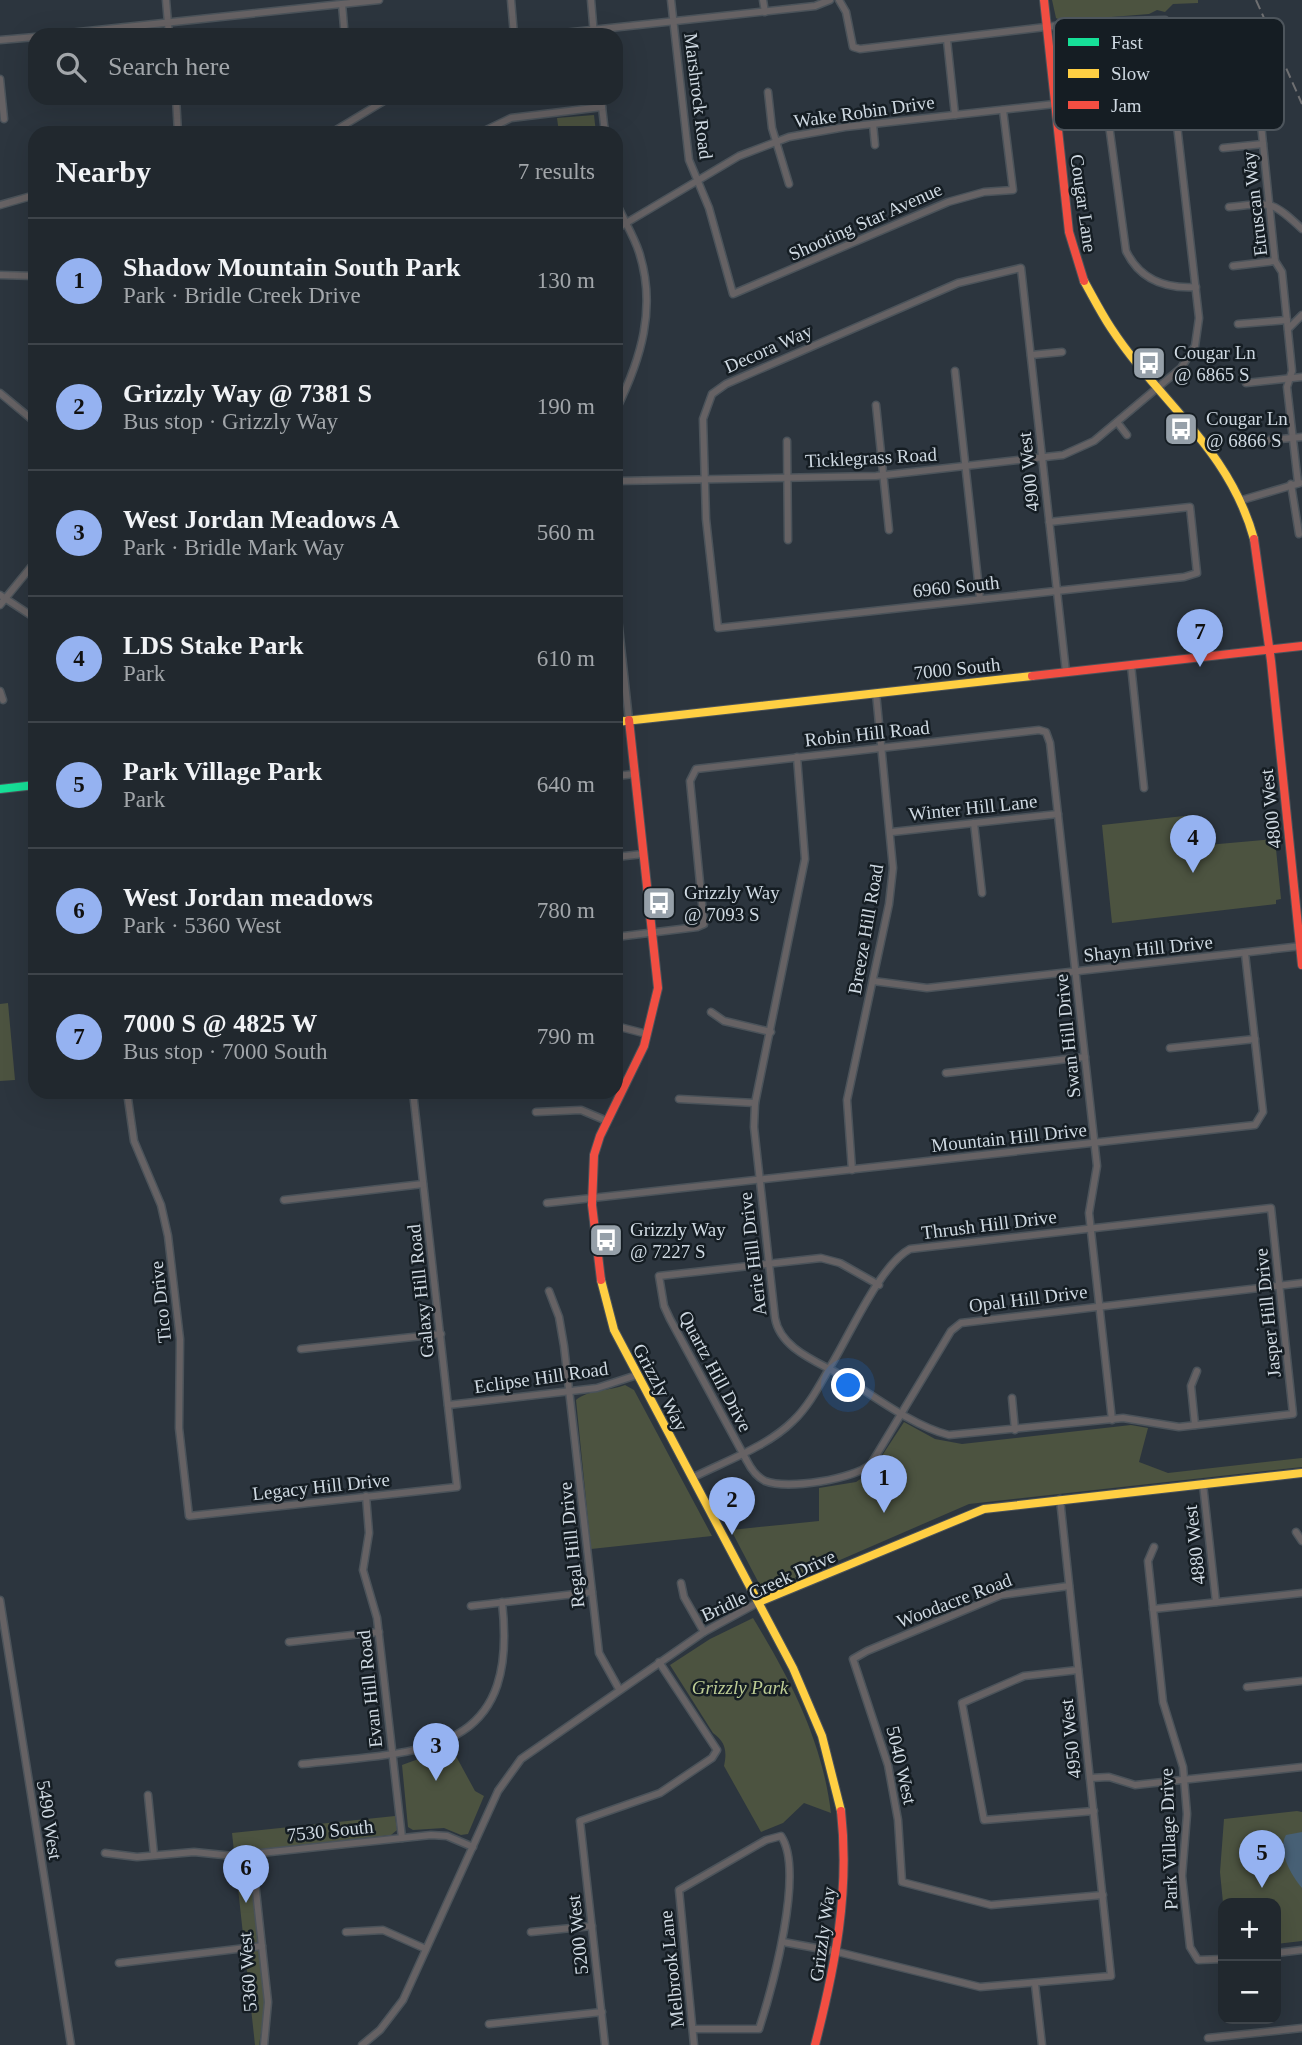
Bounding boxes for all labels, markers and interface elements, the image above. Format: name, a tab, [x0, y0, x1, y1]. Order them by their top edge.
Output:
legend	[1054, 18, 1284, 130]
search box	[28, 28, 623, 105]
street label: Marshrock Road	[680, 32, 717, 161]
text: Fast	[1111, 32, 1143, 53]
icon: search	[52, 48, 90, 86]
text: Search here	[108, 52, 230, 81]
text: Slow	[1111, 63, 1150, 84]
street label: Wake Robin Drive	[792, 91, 936, 132]
text: Jam	[1111, 95, 1142, 116]
street label: Etruscan Way	[1238, 150, 1271, 257]
street label: Cougar Lane	[1066, 153, 1101, 253]
text: Nearby	[56, 155, 151, 188]
text: 7 results	[518, 159, 595, 184]
street label: Shooting Star Avenue	[785, 178, 945, 265]
text: Shadow Mountain South Park	[123, 253, 460, 282]
text: 1	[73, 268, 85, 293]
text: 130 m	[537, 268, 595, 293]
text: Park · Bridle Creek Drive	[123, 283, 361, 308]
street label: Decora Way	[721, 320, 816, 377]
place label: Cougar Ln @ 6865 S	[1174, 342, 1256, 385]
bus stop icon: Cougar Ln @ 6865 S	[1130, 344, 1168, 382]
text: Grizzly Way @ 7381 S	[123, 379, 372, 408]
text: 2	[73, 394, 85, 419]
text: 190 m	[537, 394, 595, 419]
place label: Cougar Ln @ 6866 S	[1206, 408, 1288, 451]
text: Bus stop · Grizzly Way	[123, 409, 338, 434]
bus stop icon: Cougar Ln @ 6866 S	[1162, 410, 1200, 448]
street label: 4900 West	[1014, 430, 1043, 513]
street label: Ticklegrass Road	[805, 444, 938, 471]
text: West Jordan Meadows A	[123, 505, 400, 534]
text: 3	[73, 520, 85, 545]
text: 560 m	[537, 520, 595, 545]
text: Park · Bridle Mark Way	[123, 535, 344, 560]
street label: 6960 South	[912, 571, 1001, 601]
pin: 7	[1177, 609, 1223, 667]
text: LDS Stake Park	[123, 631, 304, 660]
text: 4	[73, 646, 85, 671]
text: 610 m	[537, 646, 595, 671]
street label: 7000 South	[913, 653, 1002, 683]
text: Park	[123, 661, 165, 686]
street label: Robin Hill Road	[803, 716, 931, 751]
text: Park Village Park	[123, 757, 322, 786]
street label: 4800 West	[1256, 767, 1285, 850]
text: 5	[73, 772, 85, 797]
text: 640 m	[537, 772, 595, 797]
text: Park	[123, 787, 165, 812]
street label: Winter Hill Lane	[908, 790, 1038, 825]
pin: 4	[1170, 815, 1216, 873]
street label: Breeze Hill Road	[844, 862, 887, 996]
place label: Grizzly Way @ 7093 S	[684, 882, 780, 925]
text: West Jordan meadows	[123, 883, 373, 912]
bus stop icon: Grizzly Way @ 7093 S	[640, 884, 678, 922]
text: 6	[73, 898, 85, 923]
text: 780 m	[537, 898, 595, 923]
text: Park · 5360 West	[123, 913, 281, 938]
street label: Shayn Hill Drive	[1082, 931, 1214, 966]
street label: Swan Hill Drive	[1051, 973, 1084, 1099]
text: 7000 S @ 4825 W	[123, 1009, 317, 1038]
text: 7	[73, 1024, 85, 1049]
text: 790 m	[537, 1024, 595, 1049]
text: Bus stop · 7000 South	[123, 1039, 327, 1064]
street label: Mountain Hill Drive	[930, 1119, 1088, 1156]
street label: Aerie Hill Drive	[734, 1191, 771, 1317]
street label: Thrush Hill Drive	[920, 1206, 1058, 1243]
place label: Grizzly Way @ 7227 S	[630, 1219, 726, 1262]
bus stop icon: Grizzly Way @ 7227 S	[587, 1221, 625, 1259]
street label: Galaxy Hill Road	[403, 1223, 438, 1359]
street label: Jasper Hill Drive	[1250, 1247, 1285, 1379]
street label: Tico Drive	[146, 1260, 175, 1344]
street label: Opal Hill Drive	[968, 1281, 1089, 1316]
street label: Quartz Hill Drive	[675, 1307, 756, 1435]
street label: Grizzly Way	[629, 1340, 693, 1435]
street label: Eclipse Hill Road	[473, 1358, 610, 1397]
your location	[831, 1368, 865, 1402]
pin: 1	[861, 1455, 907, 1513]
street label: Legacy Hill Drive	[251, 1469, 391, 1504]
pin: 2	[709, 1477, 755, 1535]
street label: Regal Hill Drive	[554, 1481, 589, 1609]
street label: 4880 West	[1180, 1503, 1209, 1586]
street label: Bridle Creek Drive	[698, 1545, 839, 1626]
street label: Woodacre Road	[894, 1569, 1015, 1632]
street label: Evan Hill Road	[353, 1629, 386, 1749]
park label: Grizzly Park	[692, 1677, 789, 1698]
street label: 4950 West	[1056, 1697, 1085, 1780]
pin: 3	[413, 1723, 459, 1781]
street label: 5040 West	[882, 1724, 921, 1807]
street label: Park Village Drive	[1156, 1768, 1181, 1910]
street label: 5490 West	[33, 1779, 66, 1862]
street label: 7530 South	[286, 1815, 375, 1845]
pin: 5	[1239, 1830, 1285, 1888]
pin: 6	[223, 1845, 269, 1903]
street label: Grizzly Way	[805, 1885, 840, 1983]
street label: 5200 West	[563, 1893, 592, 1976]
map controls	[1218, 1898, 1281, 2024]
button: +	[1218, 1898, 1281, 1961]
street label: Melbrook Lane	[655, 1909, 688, 2029]
street label: 5360 West	[234, 1931, 261, 2013]
button: −	[1218, 1961, 1281, 2024]

